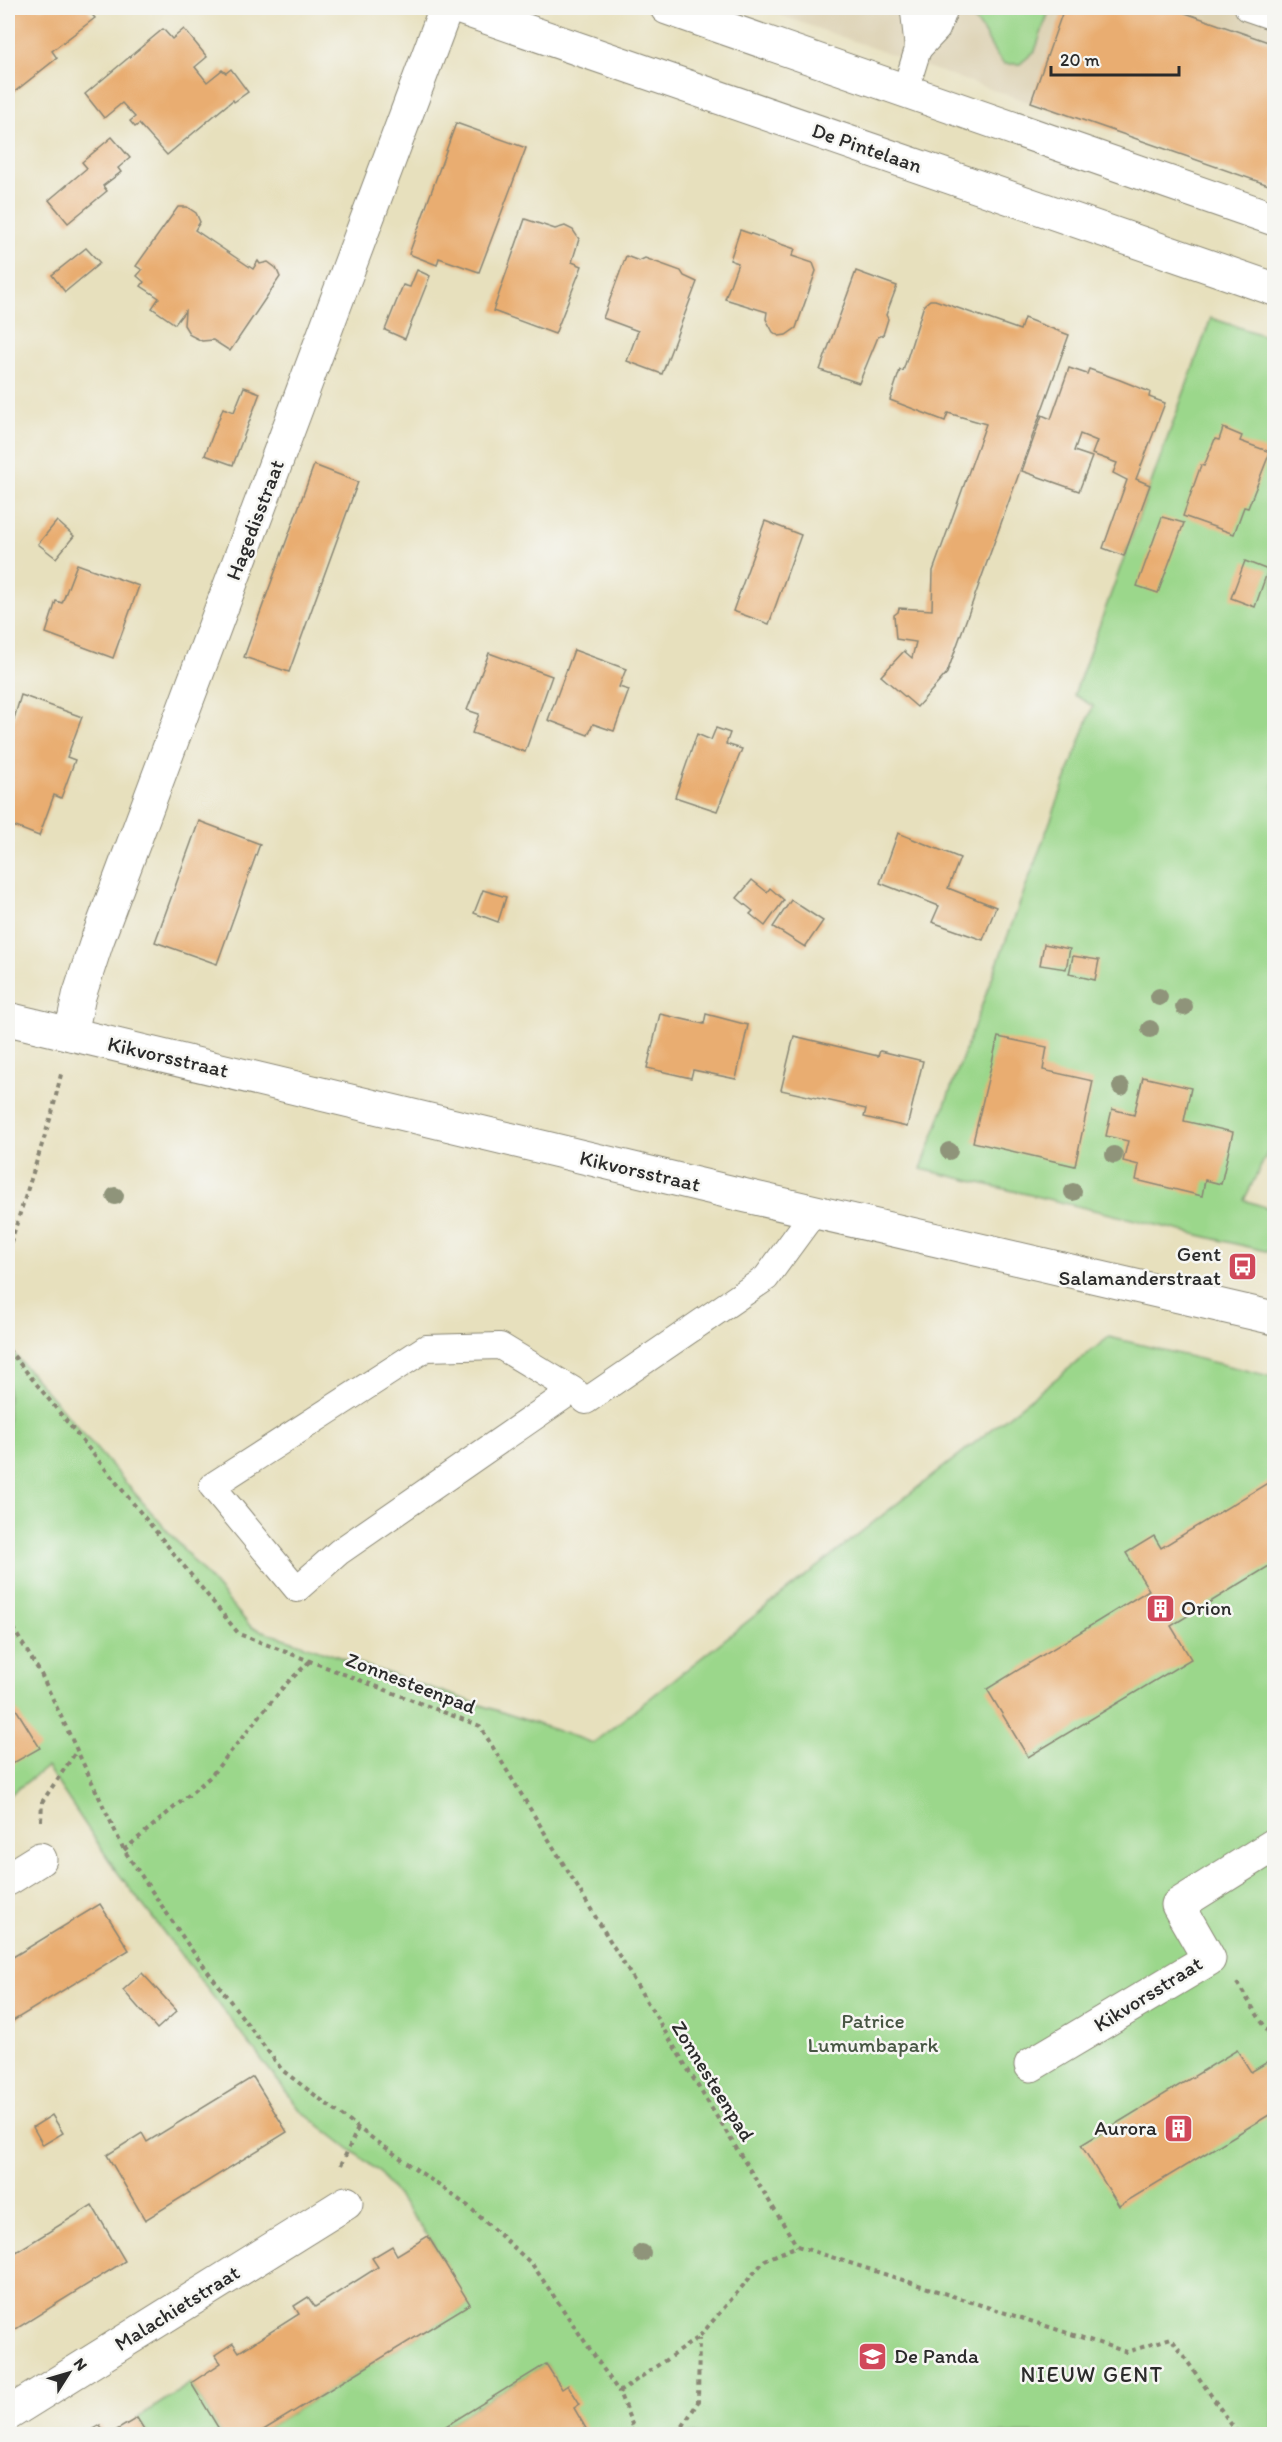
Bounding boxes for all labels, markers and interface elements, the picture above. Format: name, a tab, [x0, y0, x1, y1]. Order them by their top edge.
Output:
scale bar	[1051, 39, 1178, 77]
text: 20 m	[1060, 49, 1100, 71]
street label: De Pintelaan	[809, 117, 926, 178]
street label: Hagedisstraat	[220, 456, 289, 584]
street label: Kikvorsstraat	[105, 1030, 231, 1083]
street label: Kikvorsstraat	[577, 1144, 703, 1197]
place label: Gent Salamanderstraat	[1058, 1241, 1221, 1290]
bus stop icon: Gent Salamanderstraat	[1226, 1250, 1258, 1282]
building icon: Orion	[1144, 1592, 1176, 1624]
place label: Orion	[1181, 1595, 1232, 1620]
street label: Zonnesteenpad	[343, 1646, 480, 1719]
street label: Kikvorsstraat	[1089, 1950, 1207, 2037]
park label: Patrice Lumumbapark	[808, 2008, 939, 2057]
street label: Zonnesteenpad	[666, 2016, 761, 2146]
building icon: Aurora	[1162, 2112, 1194, 2144]
place label: Aurora	[1094, 2115, 1157, 2140]
street label: Malachietstraat	[110, 2259, 244, 2356]
school or university icon: De Panda	[857, 2340, 889, 2372]
north arrow	[39, 2343, 99, 2403]
place label: De Panda	[894, 2343, 979, 2368]
text: N	[70, 2354, 91, 2374]
district label: NIEUW GENT	[1020, 2361, 1164, 2388]

